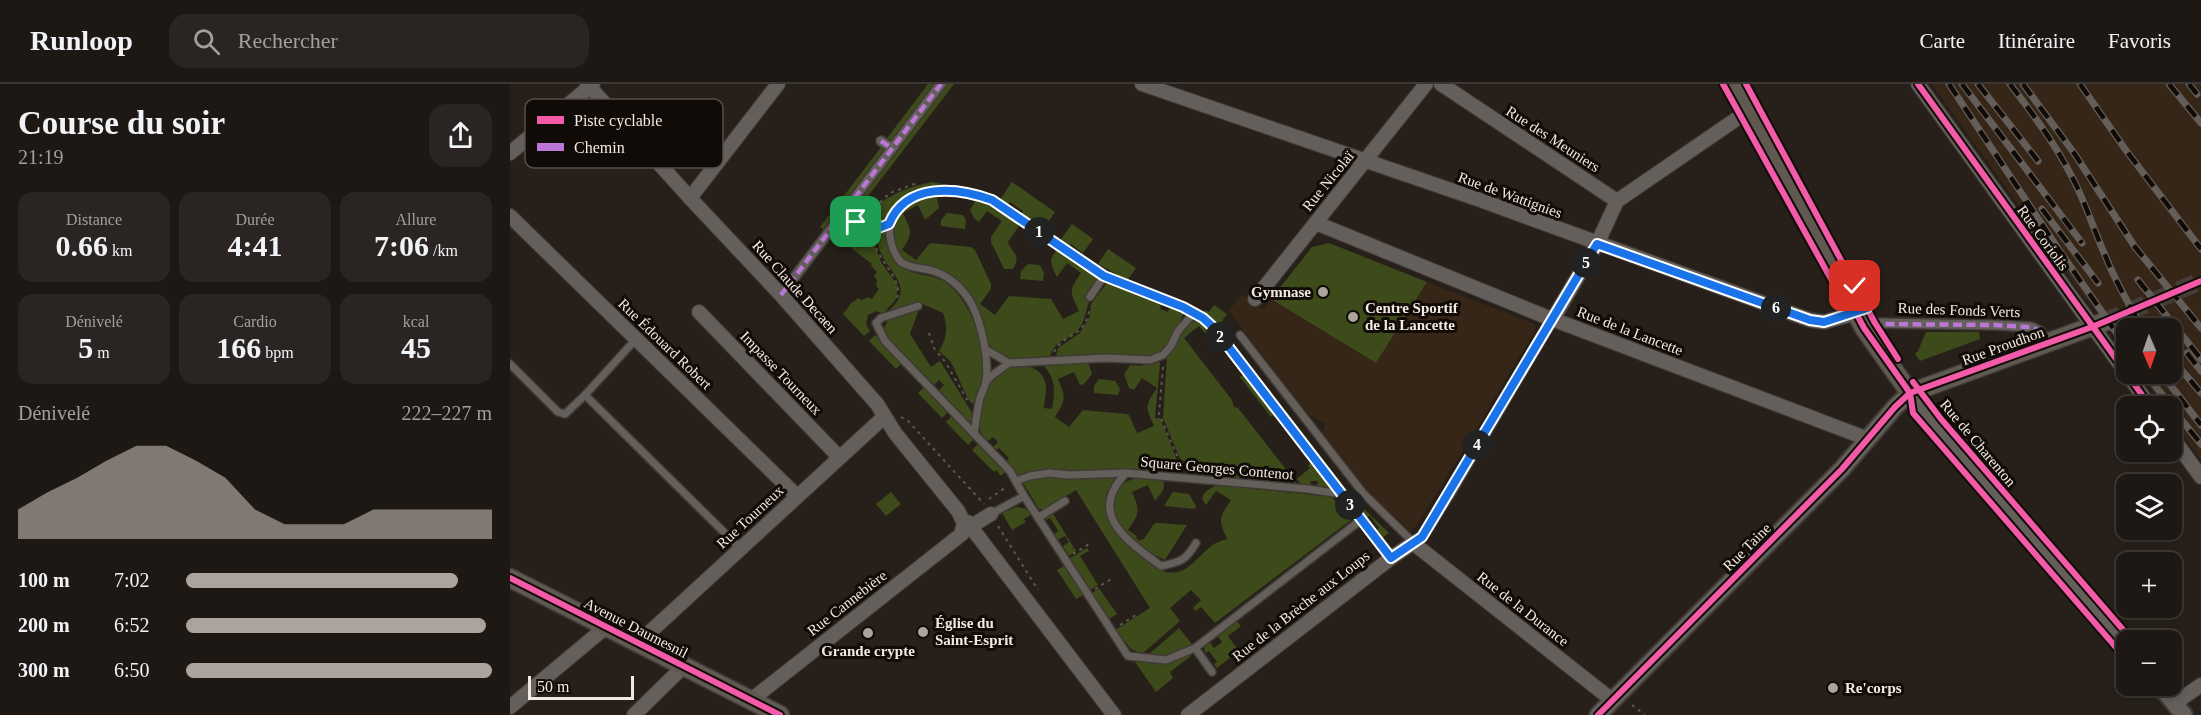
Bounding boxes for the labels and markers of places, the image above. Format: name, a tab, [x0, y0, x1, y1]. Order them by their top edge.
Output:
pin	[830, 196, 881, 247]
pin: 1	[1024, 217, 1054, 247]
pin: 5	[1571, 248, 1601, 278]
pin	[1829, 260, 1880, 311]
place label: Gymnase	[1251, 284, 1311, 300]
marker: Gymnase	[1316, 285, 1330, 299]
pin: 6	[1761, 293, 1791, 323]
place label: Centre Sportif de la Lancette	[1365, 300, 1459, 333]
marker: Centre Sportif de la Lancette	[1346, 310, 1360, 324]
pin: 2	[1205, 322, 1235, 352]
pin: 4	[1462, 430, 1492, 460]
pin: 3	[1335, 490, 1365, 520]
place label: Église du Saint-Esprit	[935, 615, 1013, 648]
marker: Église du Saint-Esprit	[916, 625, 930, 639]
marker: Grande crypte	[861, 626, 875, 640]
place label: Grande crypte	[821, 643, 915, 659]
place label: Re'corps	[1845, 680, 1902, 696]
marker: Re'corps	[1826, 681, 1840, 695]

